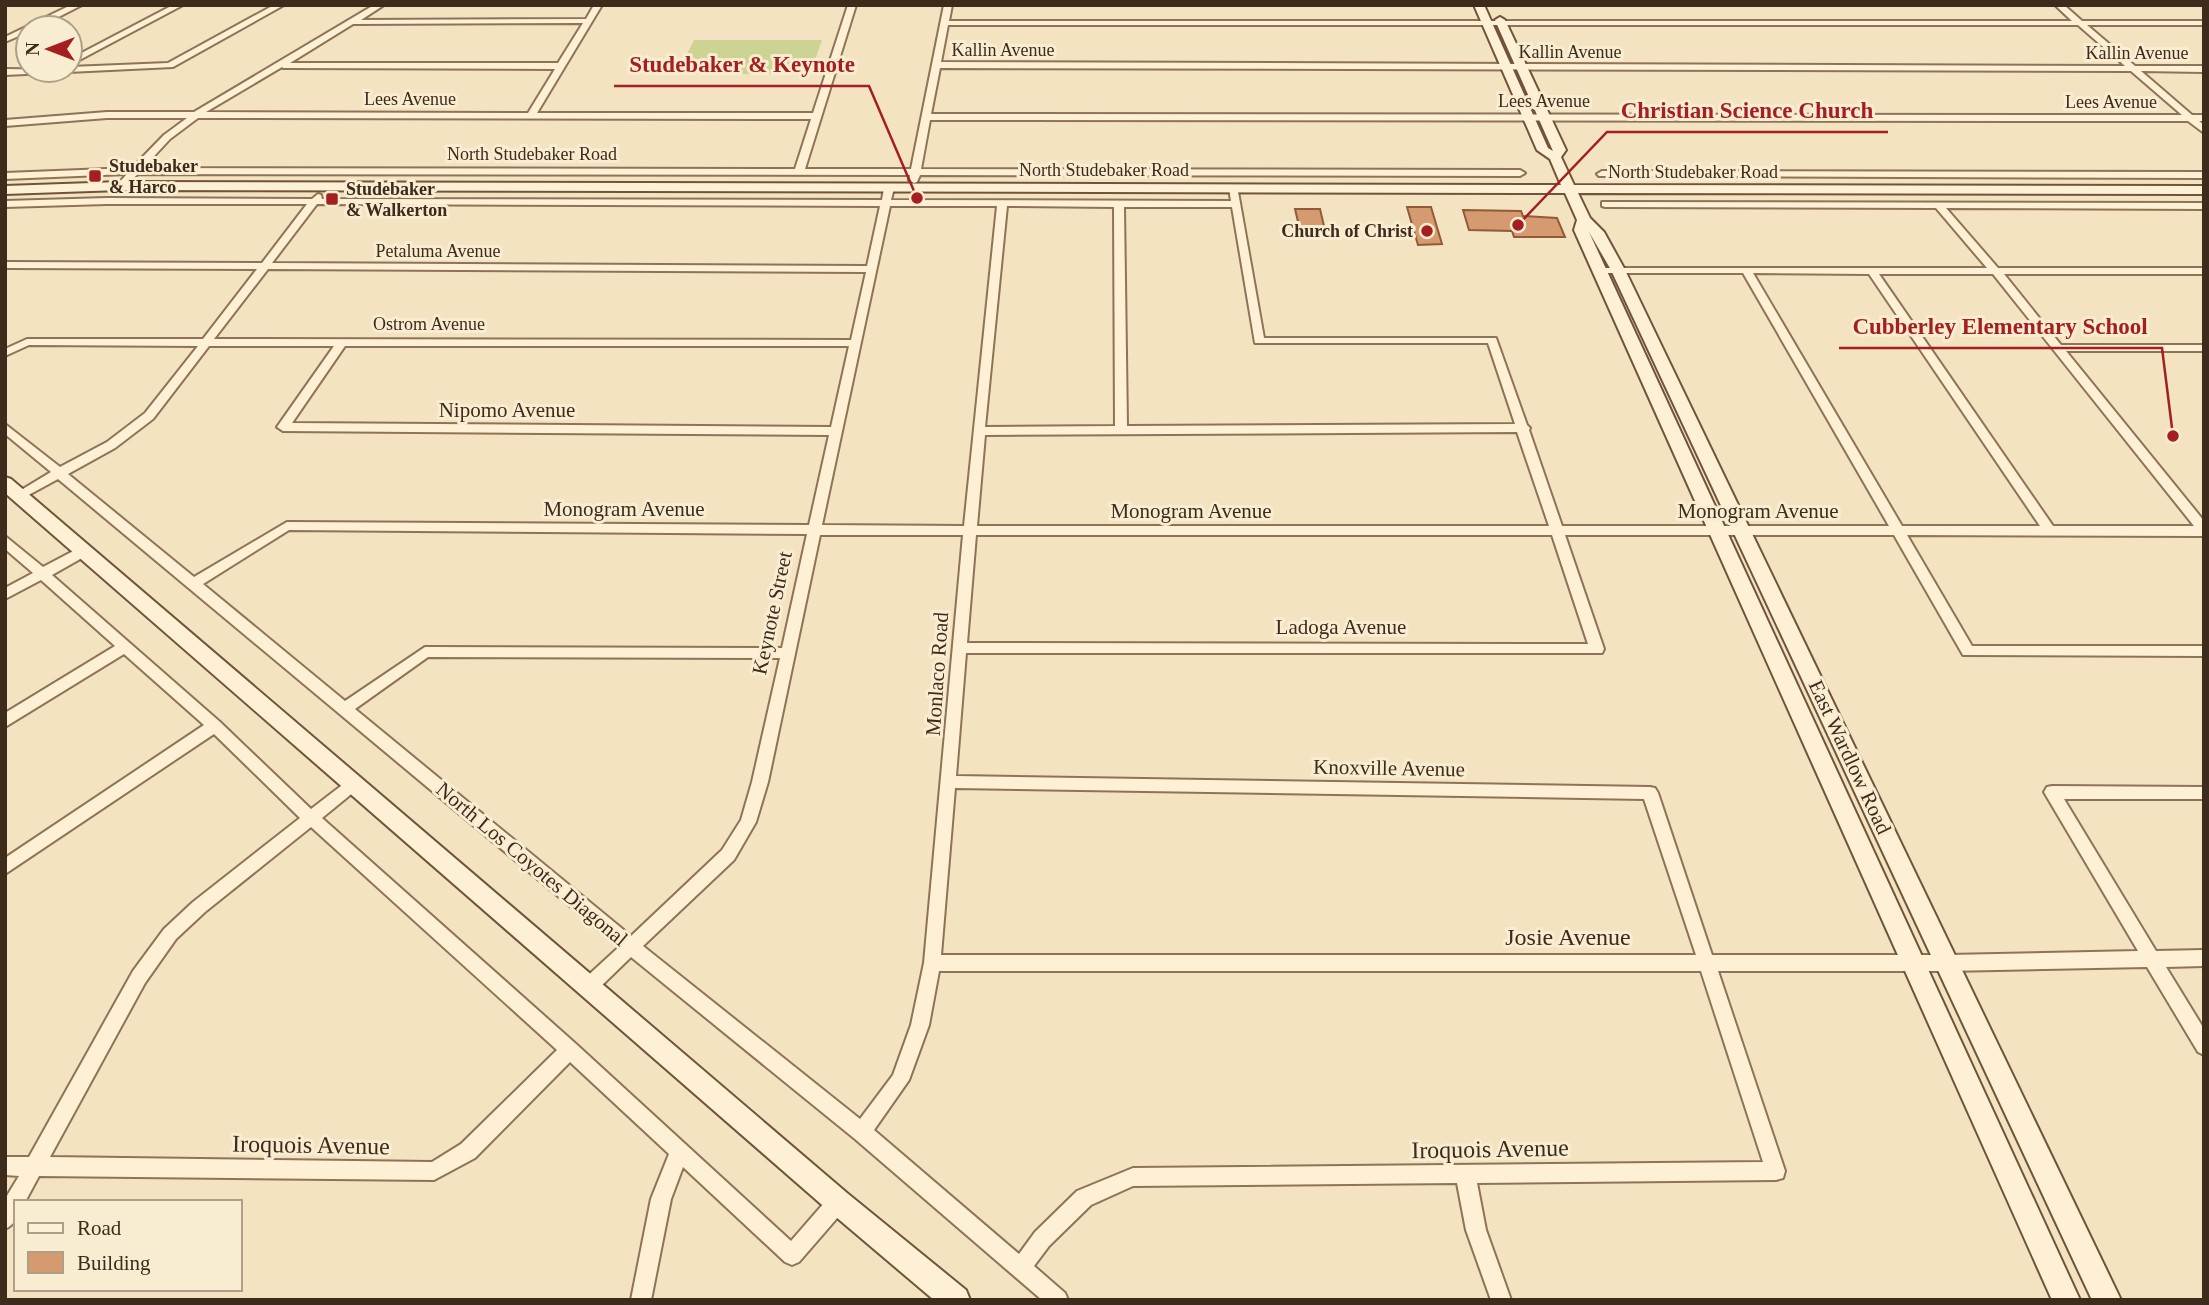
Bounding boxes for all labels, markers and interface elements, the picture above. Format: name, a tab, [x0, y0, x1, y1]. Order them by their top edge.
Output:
north arrow	[14, 14, 84, 84]
street label: Kallin Avenue	[951, 40, 1055, 60]
text: N	[22, 42, 43, 56]
callout: Studebaker & Keynote	[614, 42, 869, 86]
street label: Kallin Avenue	[1518, 42, 1622, 62]
street label: Kallin Avenue	[2085, 43, 2189, 63]
text: Studebaker & Keynote	[629, 52, 855, 77]
callout: Christian Science Church	[1607, 88, 1888, 132]
street label: Lees Avenue	[364, 89, 456, 109]
street label: Lees Avenue	[1498, 91, 1590, 111]
street label: Lees Avenue	[2065, 92, 2157, 112]
text: Christian Science Church	[1621, 98, 1873, 123]
street label: North Studebaker Road	[447, 144, 617, 164]
place label: Studebaker & Harco	[109, 156, 198, 197]
street label: North Studebaker Road	[1019, 160, 1189, 180]
street label: North Studebaker Road	[1608, 162, 1778, 182]
marker: Studebaker & Harco	[87, 168, 103, 184]
place label: Studebaker & Walkerton	[346, 179, 447, 220]
marker: Studebaker & Walkerton	[324, 191, 340, 207]
place label: Church of Christ	[1281, 221, 1413, 241]
marker: Church of Christ	[1419, 223, 1435, 239]
street label: Petaluma Avenue	[375, 241, 501, 261]
callout: Cubberley Elementary School	[1839, 304, 2162, 348]
street label: Ostrom Avenue	[373, 314, 485, 334]
text: Cubberley Elementary School	[1852, 314, 2148, 339]
street label: Nipomo Avenue	[439, 398, 575, 422]
street label: Monogram Avenue	[543, 497, 705, 521]
street label: Monogram Avenue	[1110, 499, 1272, 523]
street label: Monogram Avenue	[1677, 499, 1839, 523]
street label: Keynote Street	[747, 549, 797, 677]
street label: Monlaco Road	[921, 611, 953, 737]
street label: Ladoga Avenue	[1276, 615, 1406, 639]
street label: East Wardlow Road	[1804, 676, 1896, 838]
street label: Knoxville Avenue	[1313, 755, 1465, 781]
street label: North Los Coyotes Diagonal	[432, 777, 633, 951]
street label: Josie Avenue	[1505, 924, 1631, 950]
street label: Iroquois Avenue	[232, 1131, 390, 1159]
street label: Iroquois Avenue	[1411, 1135, 1569, 1163]
legend	[14, 1200, 242, 1291]
text: Road	[77, 1216, 122, 1240]
text: Building	[77, 1251, 151, 1275]

